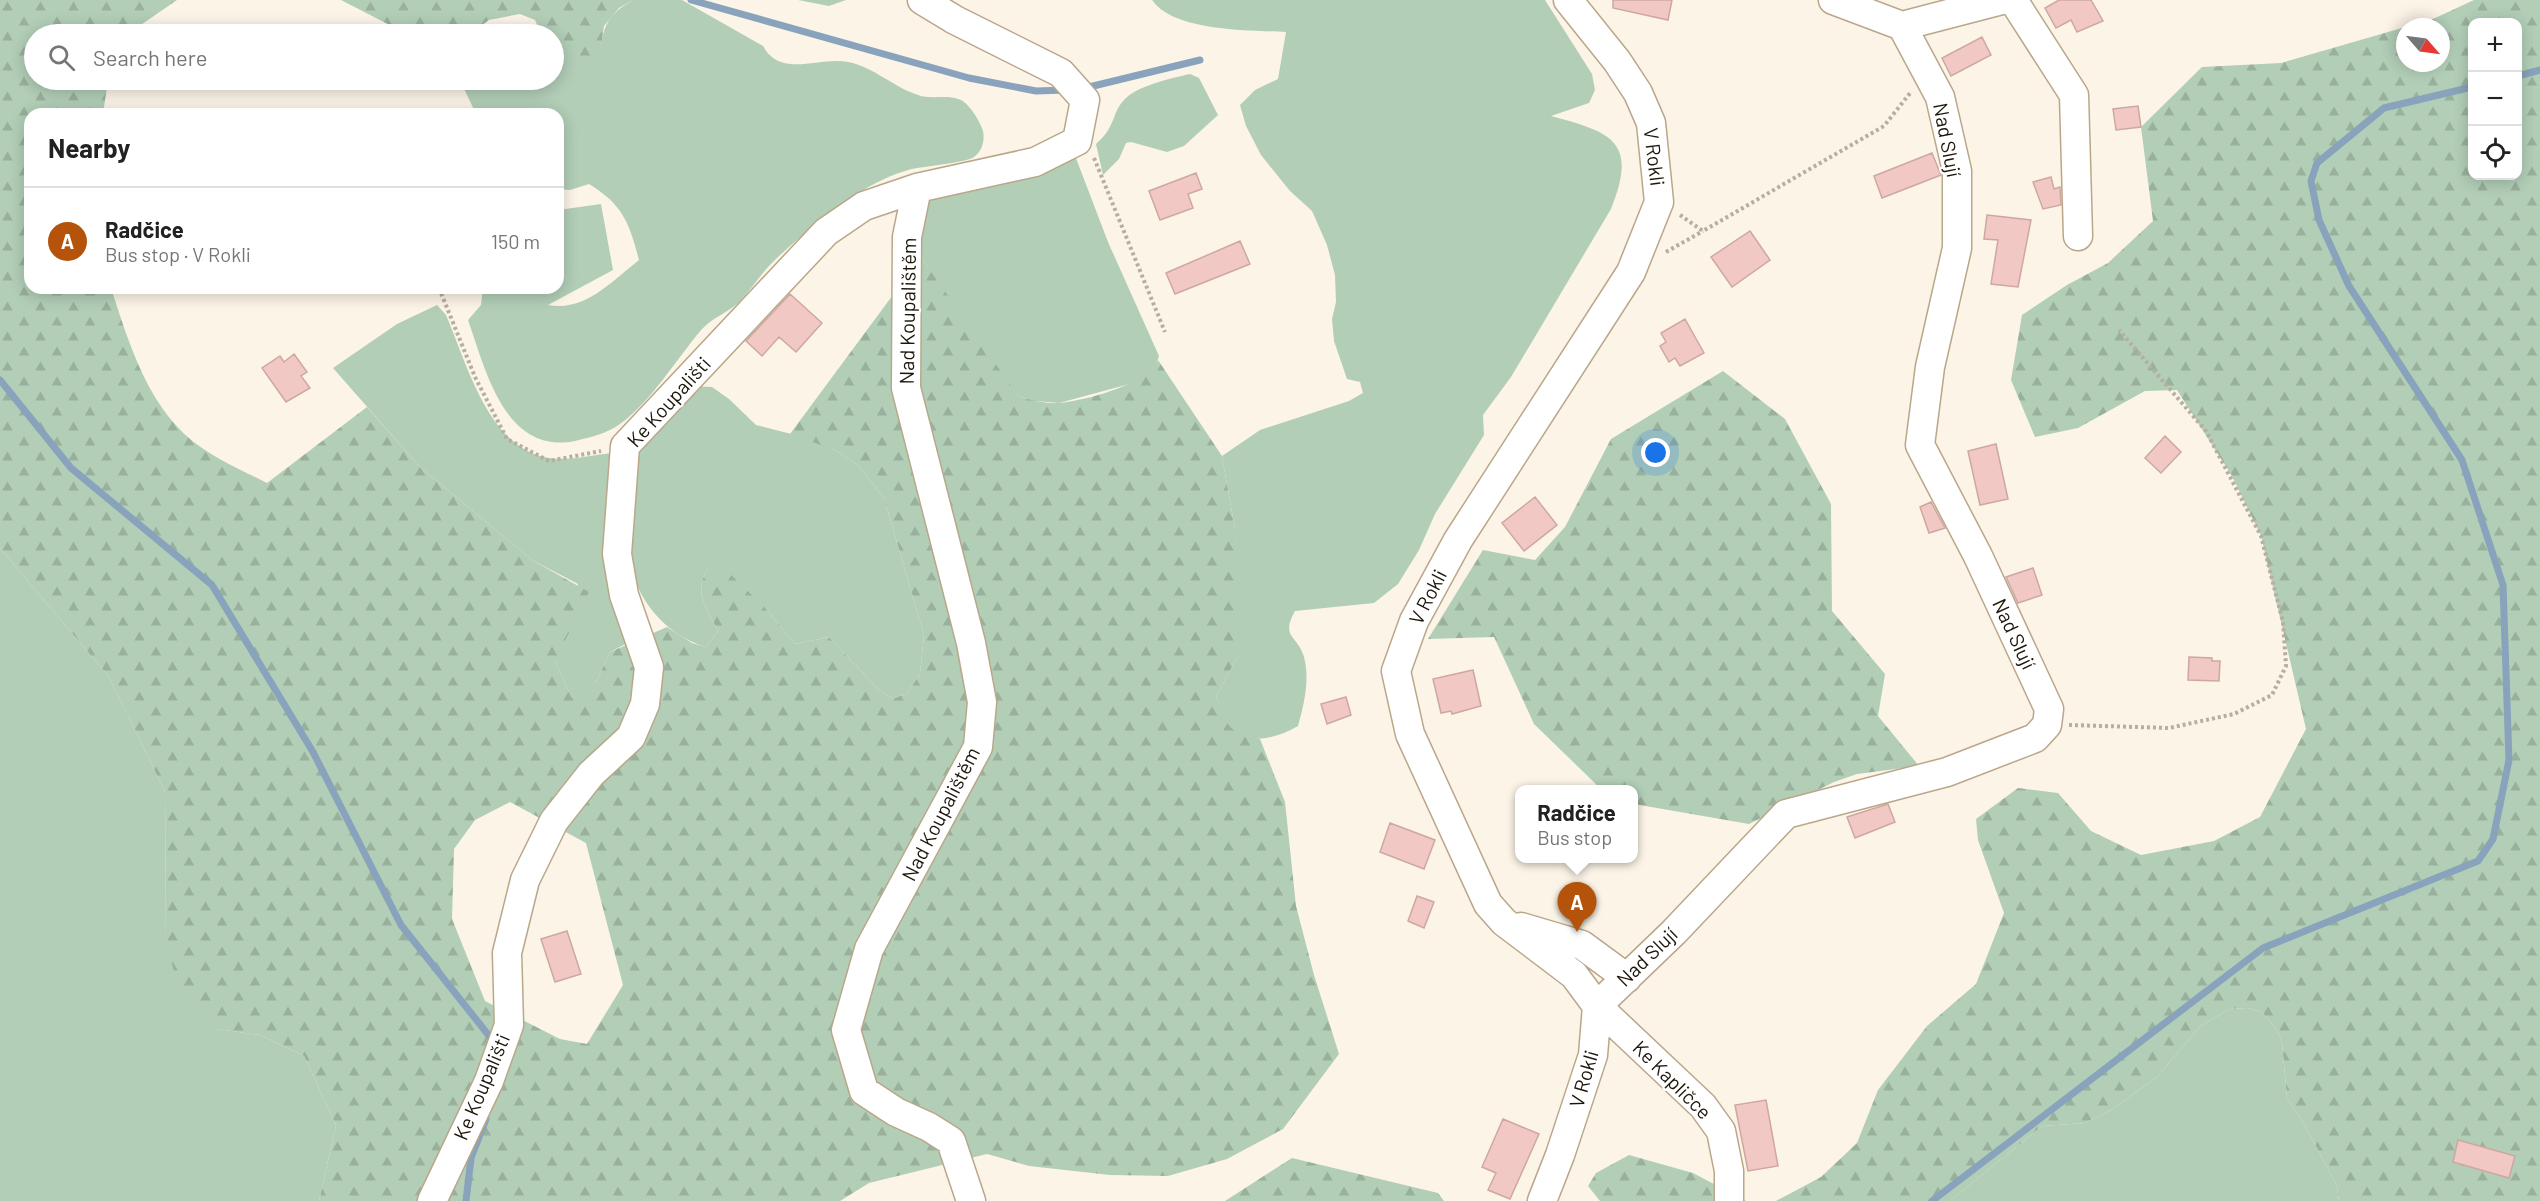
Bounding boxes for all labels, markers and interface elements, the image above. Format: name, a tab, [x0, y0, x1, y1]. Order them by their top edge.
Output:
north arrow	[2396, 18, 2450, 72]
map controls	[2468, 18, 2522, 180]
button: +	[2468, 18, 2522, 72]
search box	[24, 24, 564, 90]
icon: search	[45, 41, 78, 74]
text: Search here	[93, 44, 207, 70]
button: −	[2468, 72, 2522, 126]
street label: Nad Slují	[1929, 101, 1967, 179]
street label: V Rokli	[1640, 126, 1670, 187]
button: locate	[2468, 126, 2522, 180]
text: Nearby	[48, 132, 130, 163]
text: Radčice	[105, 216, 184, 242]
text: A	[61, 229, 74, 253]
text: 150 m	[491, 229, 540, 253]
street label: Nad Koupalištěm	[894, 237, 920, 385]
text: Bus stop · V Rokli	[105, 242, 251, 266]
street label: Ke Koupališti	[621, 351, 715, 451]
your location	[1641, 438, 1670, 467]
street label: V Rokli	[1403, 565, 1451, 628]
street label: Nad Slují	[1988, 595, 2042, 673]
street label: Nad Koupalištěm	[896, 743, 984, 884]
popup	[1515, 785, 1638, 863]
text: Radčice	[1537, 799, 1616, 825]
text: Bus stop	[1537, 825, 1612, 849]
pin: A	[1558, 882, 1596, 932]
street label: Nad Slují	[1611, 922, 1682, 991]
street label: Ke Koupališti	[448, 1030, 514, 1143]
street label: Ke Kapličce	[1628, 1035, 1717, 1124]
street label: V Rokli	[1563, 1047, 1603, 1110]

